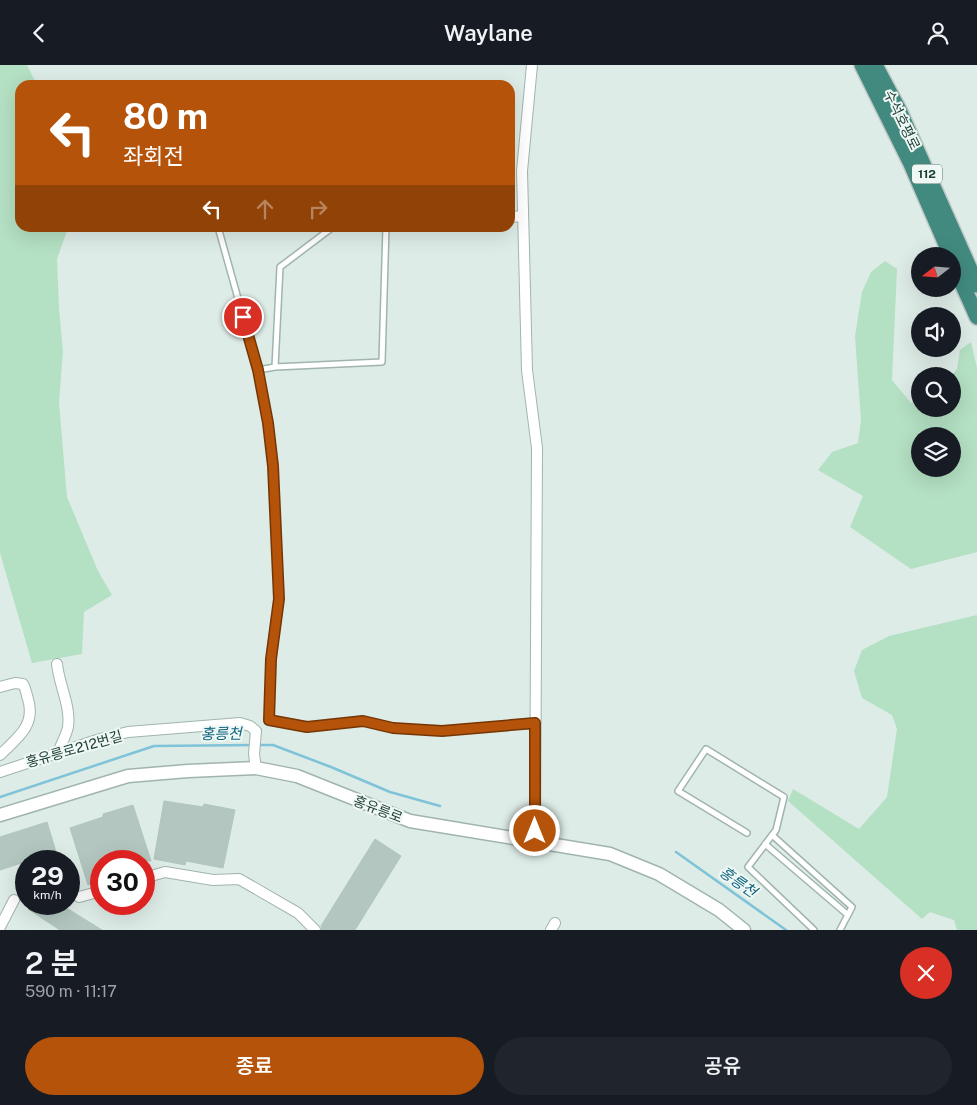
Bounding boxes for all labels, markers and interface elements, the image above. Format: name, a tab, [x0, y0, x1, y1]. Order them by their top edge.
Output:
icon: back	[25, 19, 53, 47]
icon: person	[924, 19, 952, 47]
text: Waylane	[444, 20, 533, 46]
street label: 수석호평로	[881, 88, 923, 153]
text: 80 m	[123, 96, 208, 137]
icon: left	[40, 100, 105, 165]
text: 좌회전	[123, 143, 184, 169]
road number: 112	[912, 165, 942, 183]
icon: left	[198, 195, 226, 223]
icon: ahead	[251, 195, 279, 223]
icon: right	[304, 195, 332, 223]
north arrow	[911, 247, 961, 297]
map controls	[911, 247, 961, 477]
pin	[222, 296, 264, 338]
icon: arrive	[229, 303, 257, 331]
button: sound	[911, 307, 961, 357]
button: search	[911, 367, 961, 417]
button: layers	[911, 427, 961, 477]
water label: 홍릉천	[200, 725, 244, 742]
street label: 홍유릉로212번길	[24, 728, 124, 770]
street label: 홍유릉로	[351, 792, 405, 826]
position arrow	[508, 804, 560, 856]
speed limit sign: 30	[90, 850, 155, 915]
text: 29	[31, 861, 64, 891]
water label: 홍릉천	[716, 863, 762, 902]
text: km/h	[33, 888, 62, 902]
text: 2 분	[25, 945, 78, 981]
button: close	[900, 947, 952, 999]
text: 590 m · 11:17	[25, 982, 117, 1001]
button: 종료	[25, 1037, 484, 1095]
button: 공유	[494, 1037, 952, 1095]

